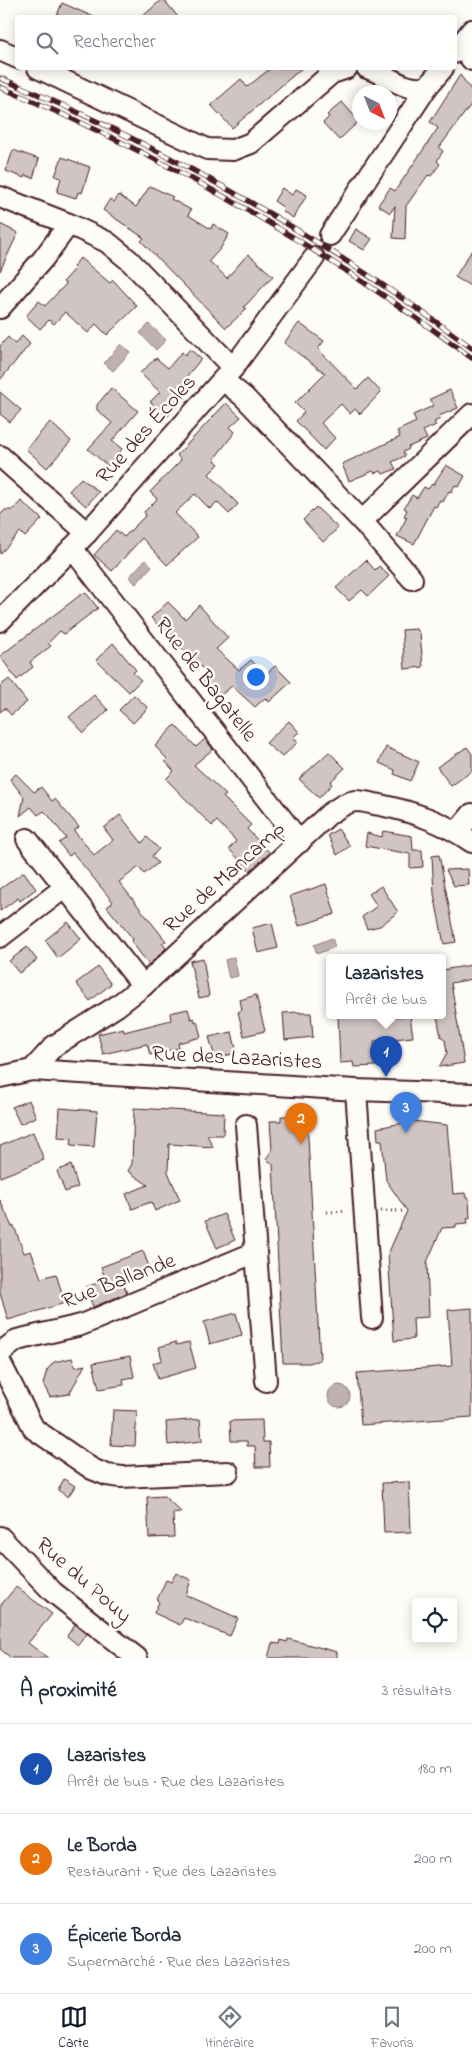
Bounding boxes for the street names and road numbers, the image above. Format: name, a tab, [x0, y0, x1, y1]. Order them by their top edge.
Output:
street label: Rue des Écoles	[89, 368, 205, 492]
street label: Rue de Bagatelle	[145, 611, 264, 750]
street label: Rue de Mancamp	[157, 814, 293, 942]
street label: Rue des Lazaristes	[151, 1039, 323, 1079]
street label: Rue Ballande	[58, 1246, 180, 1318]
street label: Rue du Pouy	[27, 1530, 138, 1633]

